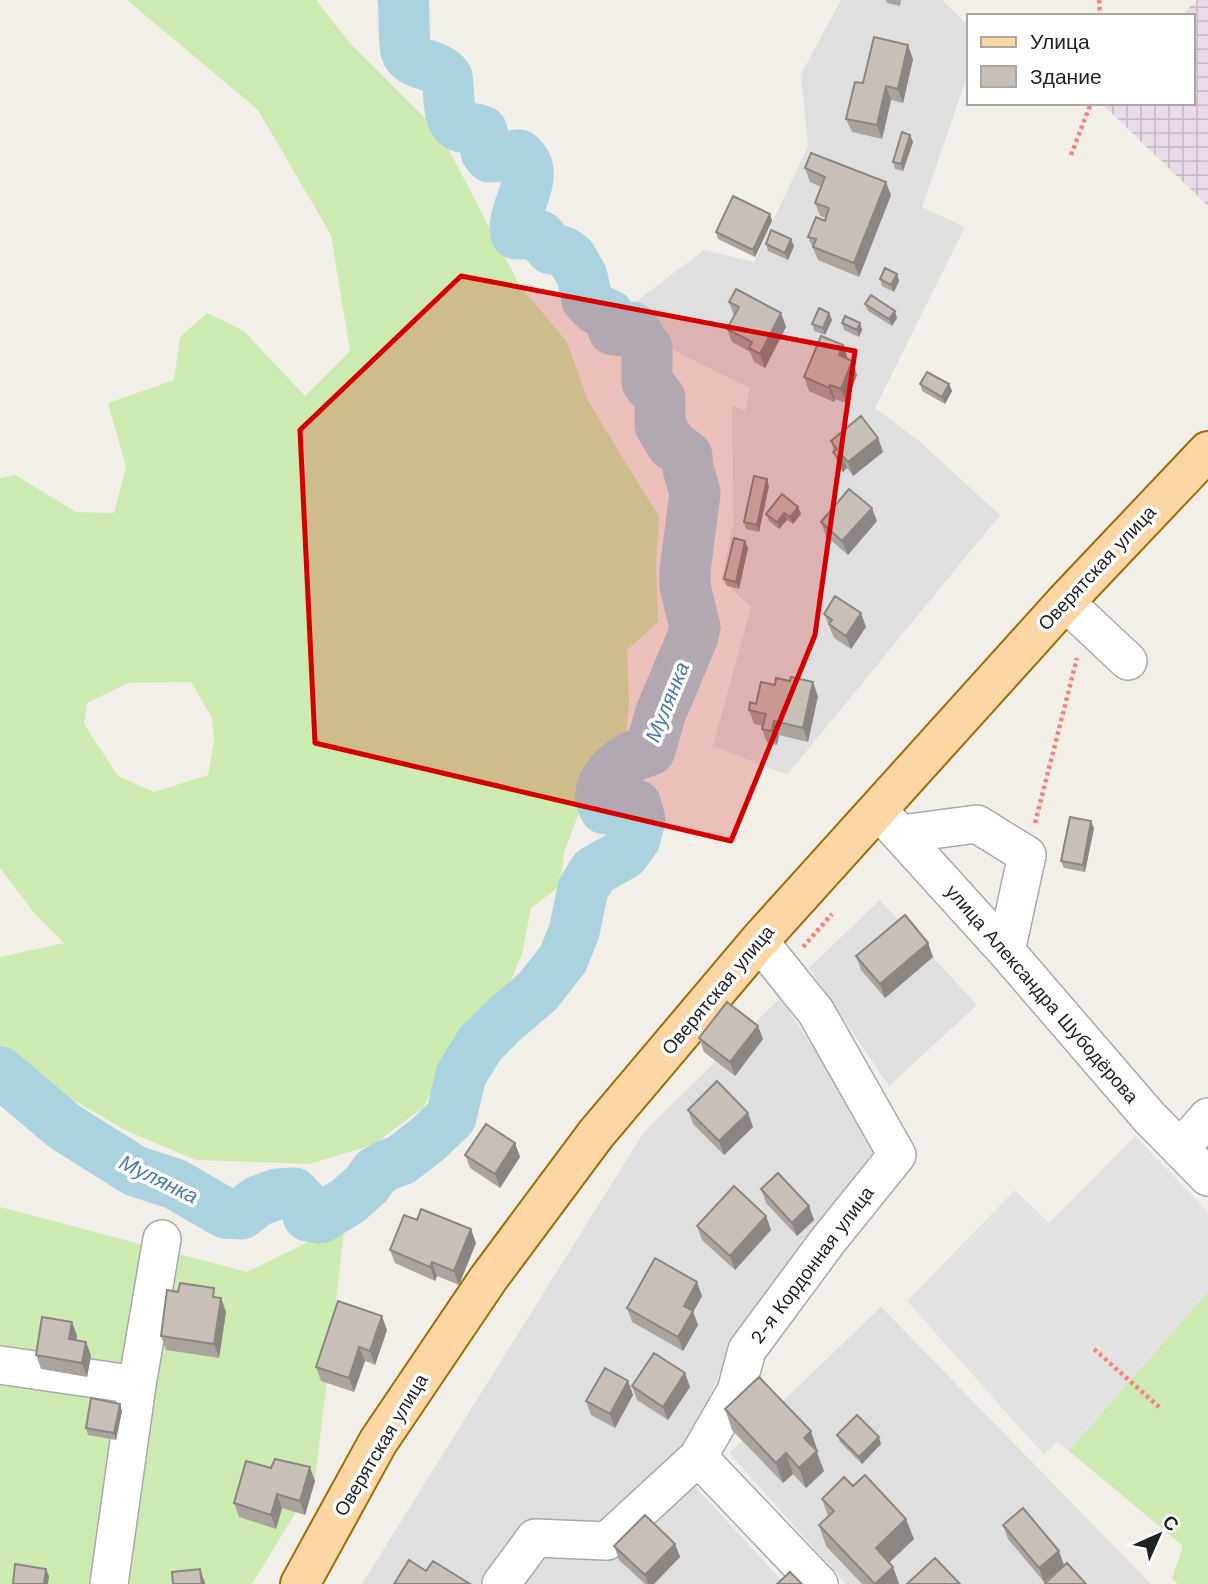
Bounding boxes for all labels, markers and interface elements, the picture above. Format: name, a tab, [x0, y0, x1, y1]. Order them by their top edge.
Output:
legend	[967, 14, 1194, 105]
text: Улица	[1030, 29, 1090, 54]
text: Здание	[1030, 64, 1102, 89]
street label: Оверятская улица	[1033, 501, 1161, 635]
water label: Мулянка	[640, 658, 694, 746]
street label: улица Александра Шубодёрова	[941, 880, 1144, 1108]
street label: Оверятская улица	[657, 920, 779, 1060]
water label: Мулянка	[116, 1149, 202, 1209]
street label: 2-я Кордонная улица	[745, 1181, 879, 1348]
street label: Оверятская улица	[329, 1369, 433, 1520]
north arrow	[1124, 1500, 1194, 1570]
text: С	[1158, 1510, 1184, 1537]

